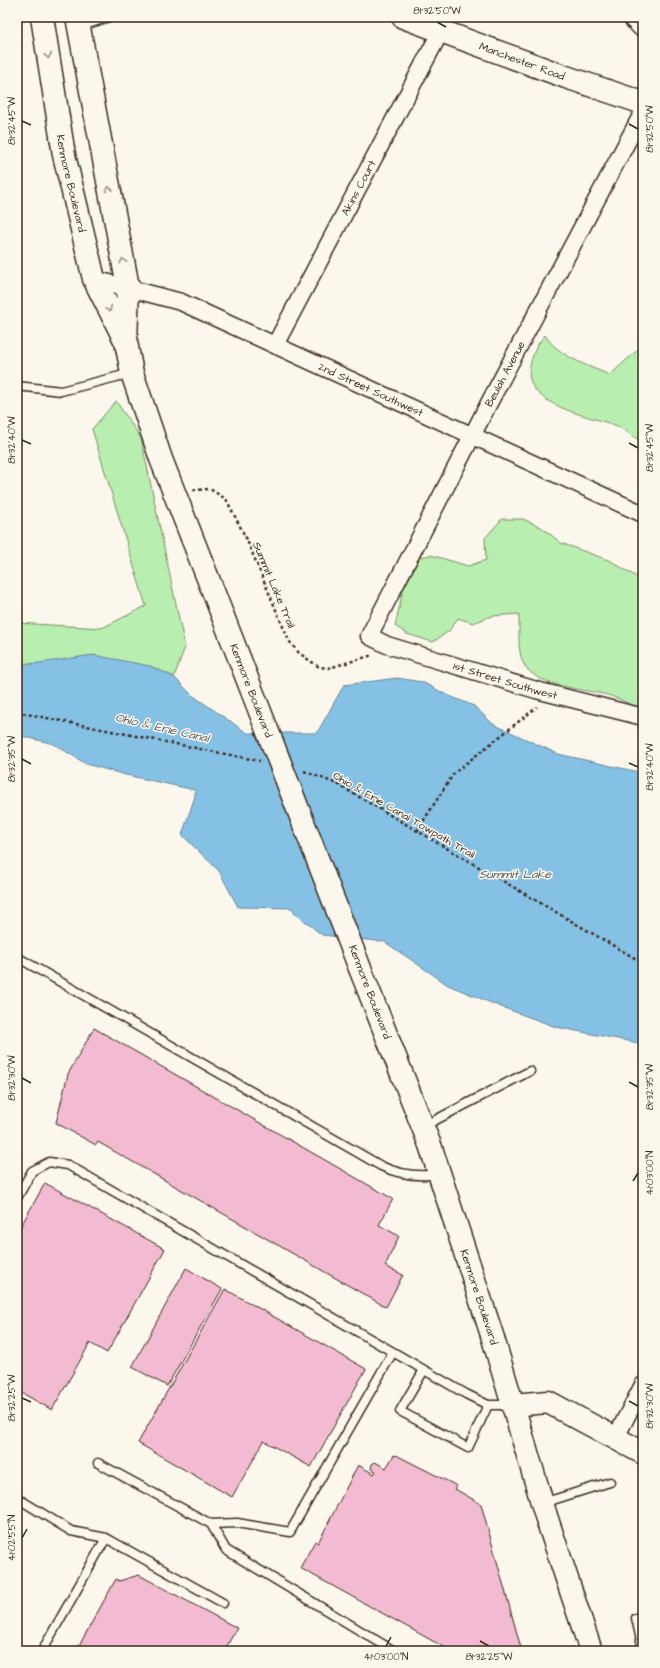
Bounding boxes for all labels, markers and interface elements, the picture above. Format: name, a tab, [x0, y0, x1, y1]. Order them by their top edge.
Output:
text: 81°32'50"W	[413, 4, 461, 18]
street label: Manchester Road	[477, 38, 567, 84]
one-way arrow	[43, 52, 52, 59]
text: 81°32'45"W	[5, 96, 19, 145]
text: 81°32'50"W	[643, 105, 657, 153]
street label: Kenmore Boulevard	[53, 134, 90, 234]
street label: Akins Court	[337, 157, 379, 218]
one-way arrow	[106, 186, 114, 192]
one-way arrow	[120, 258, 128, 264]
one-way arrow	[104, 305, 112, 312]
street label: Beulah Avenue	[481, 339, 529, 409]
street label: 2nd Street Southwest	[316, 359, 426, 420]
text: 81°32'40"W	[5, 416, 19, 464]
text: 81°32'45"W	[643, 423, 657, 472]
street label: Summit Lake Trail	[249, 539, 299, 631]
street label: Kenmore Boulevard	[227, 641, 277, 740]
street label: 1st Street Southwest	[452, 658, 560, 703]
water label: Ohio & Erie Canal	[114, 709, 213, 748]
text: 81°32'35"W	[5, 735, 19, 782]
text: 81°32'40"W	[643, 743, 657, 791]
street label: Ohio & Erie Canal Towpath Trail	[330, 768, 478, 862]
water label: Summit Lake	[479, 866, 552, 883]
street label: Kenmore Boulevard	[345, 943, 395, 1041]
text: 81°32'30"W	[5, 1055, 19, 1101]
text: 81°32'35"W	[643, 1063, 657, 1110]
text: 41°03'00"N	[643, 1151, 657, 1195]
street label: Kenmore Boulevard	[457, 1247, 502, 1347]
text: 81°32'25"W	[5, 1374, 19, 1421]
text: 81°32'30"W	[643, 1383, 657, 1429]
text: 41°02'55"N	[5, 1515, 19, 1561]
text: 41°03'00"N	[364, 1650, 408, 1664]
text: 81°32'25"W	[466, 1650, 513, 1664]

